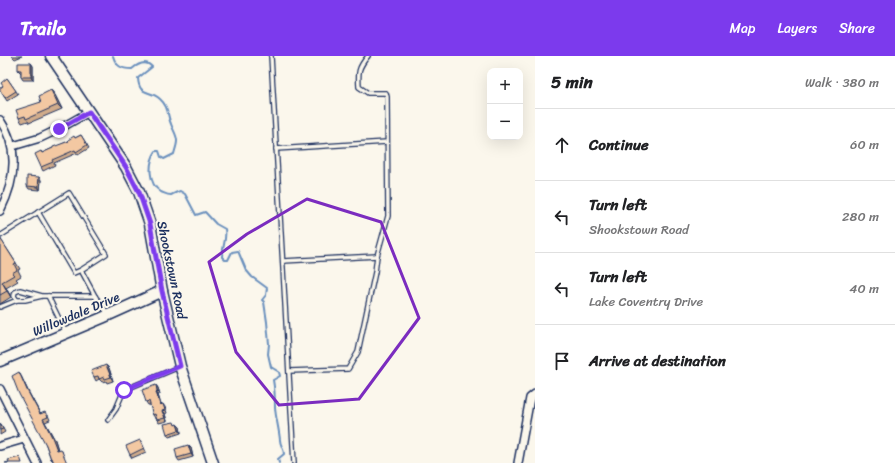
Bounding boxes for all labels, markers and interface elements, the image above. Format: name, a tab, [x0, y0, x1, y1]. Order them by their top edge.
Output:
text: Trailo	[20, 12, 66, 45]
text: Map	[730, 16, 755, 41]
text: Layers	[777, 16, 817, 41]
text: Share	[839, 16, 875, 41]
text: 5 min	[551, 67, 593, 97]
map controls	[487, 68, 523, 140]
button: +	[487, 68, 523, 104]
text: Walk · 380 m	[805, 71, 879, 94]
button: −	[487, 104, 523, 140]
route end	[50, 120, 68, 138]
text: Continue	[589, 132, 649, 158]
text: 60 m	[850, 133, 879, 156]
icon: ahead	[551, 134, 573, 156]
text: Turn left	[589, 192, 647, 218]
text: 280 m	[842, 205, 879, 228]
icon: left	[551, 206, 573, 228]
text: Shookstown Road	[589, 218, 689, 241]
street label: Shookstown Road	[150, 219, 194, 322]
text: Turn left	[589, 264, 647, 290]
text: 40 m	[849, 277, 879, 300]
icon: left	[551, 278, 573, 300]
street label: Willowdale Drive	[29, 285, 123, 343]
text: Lake Coventry Drive	[589, 290, 703, 313]
text: Arrive at destination	[589, 348, 726, 374]
icon: arrive	[551, 350, 573, 372]
route start	[115, 381, 133, 399]

